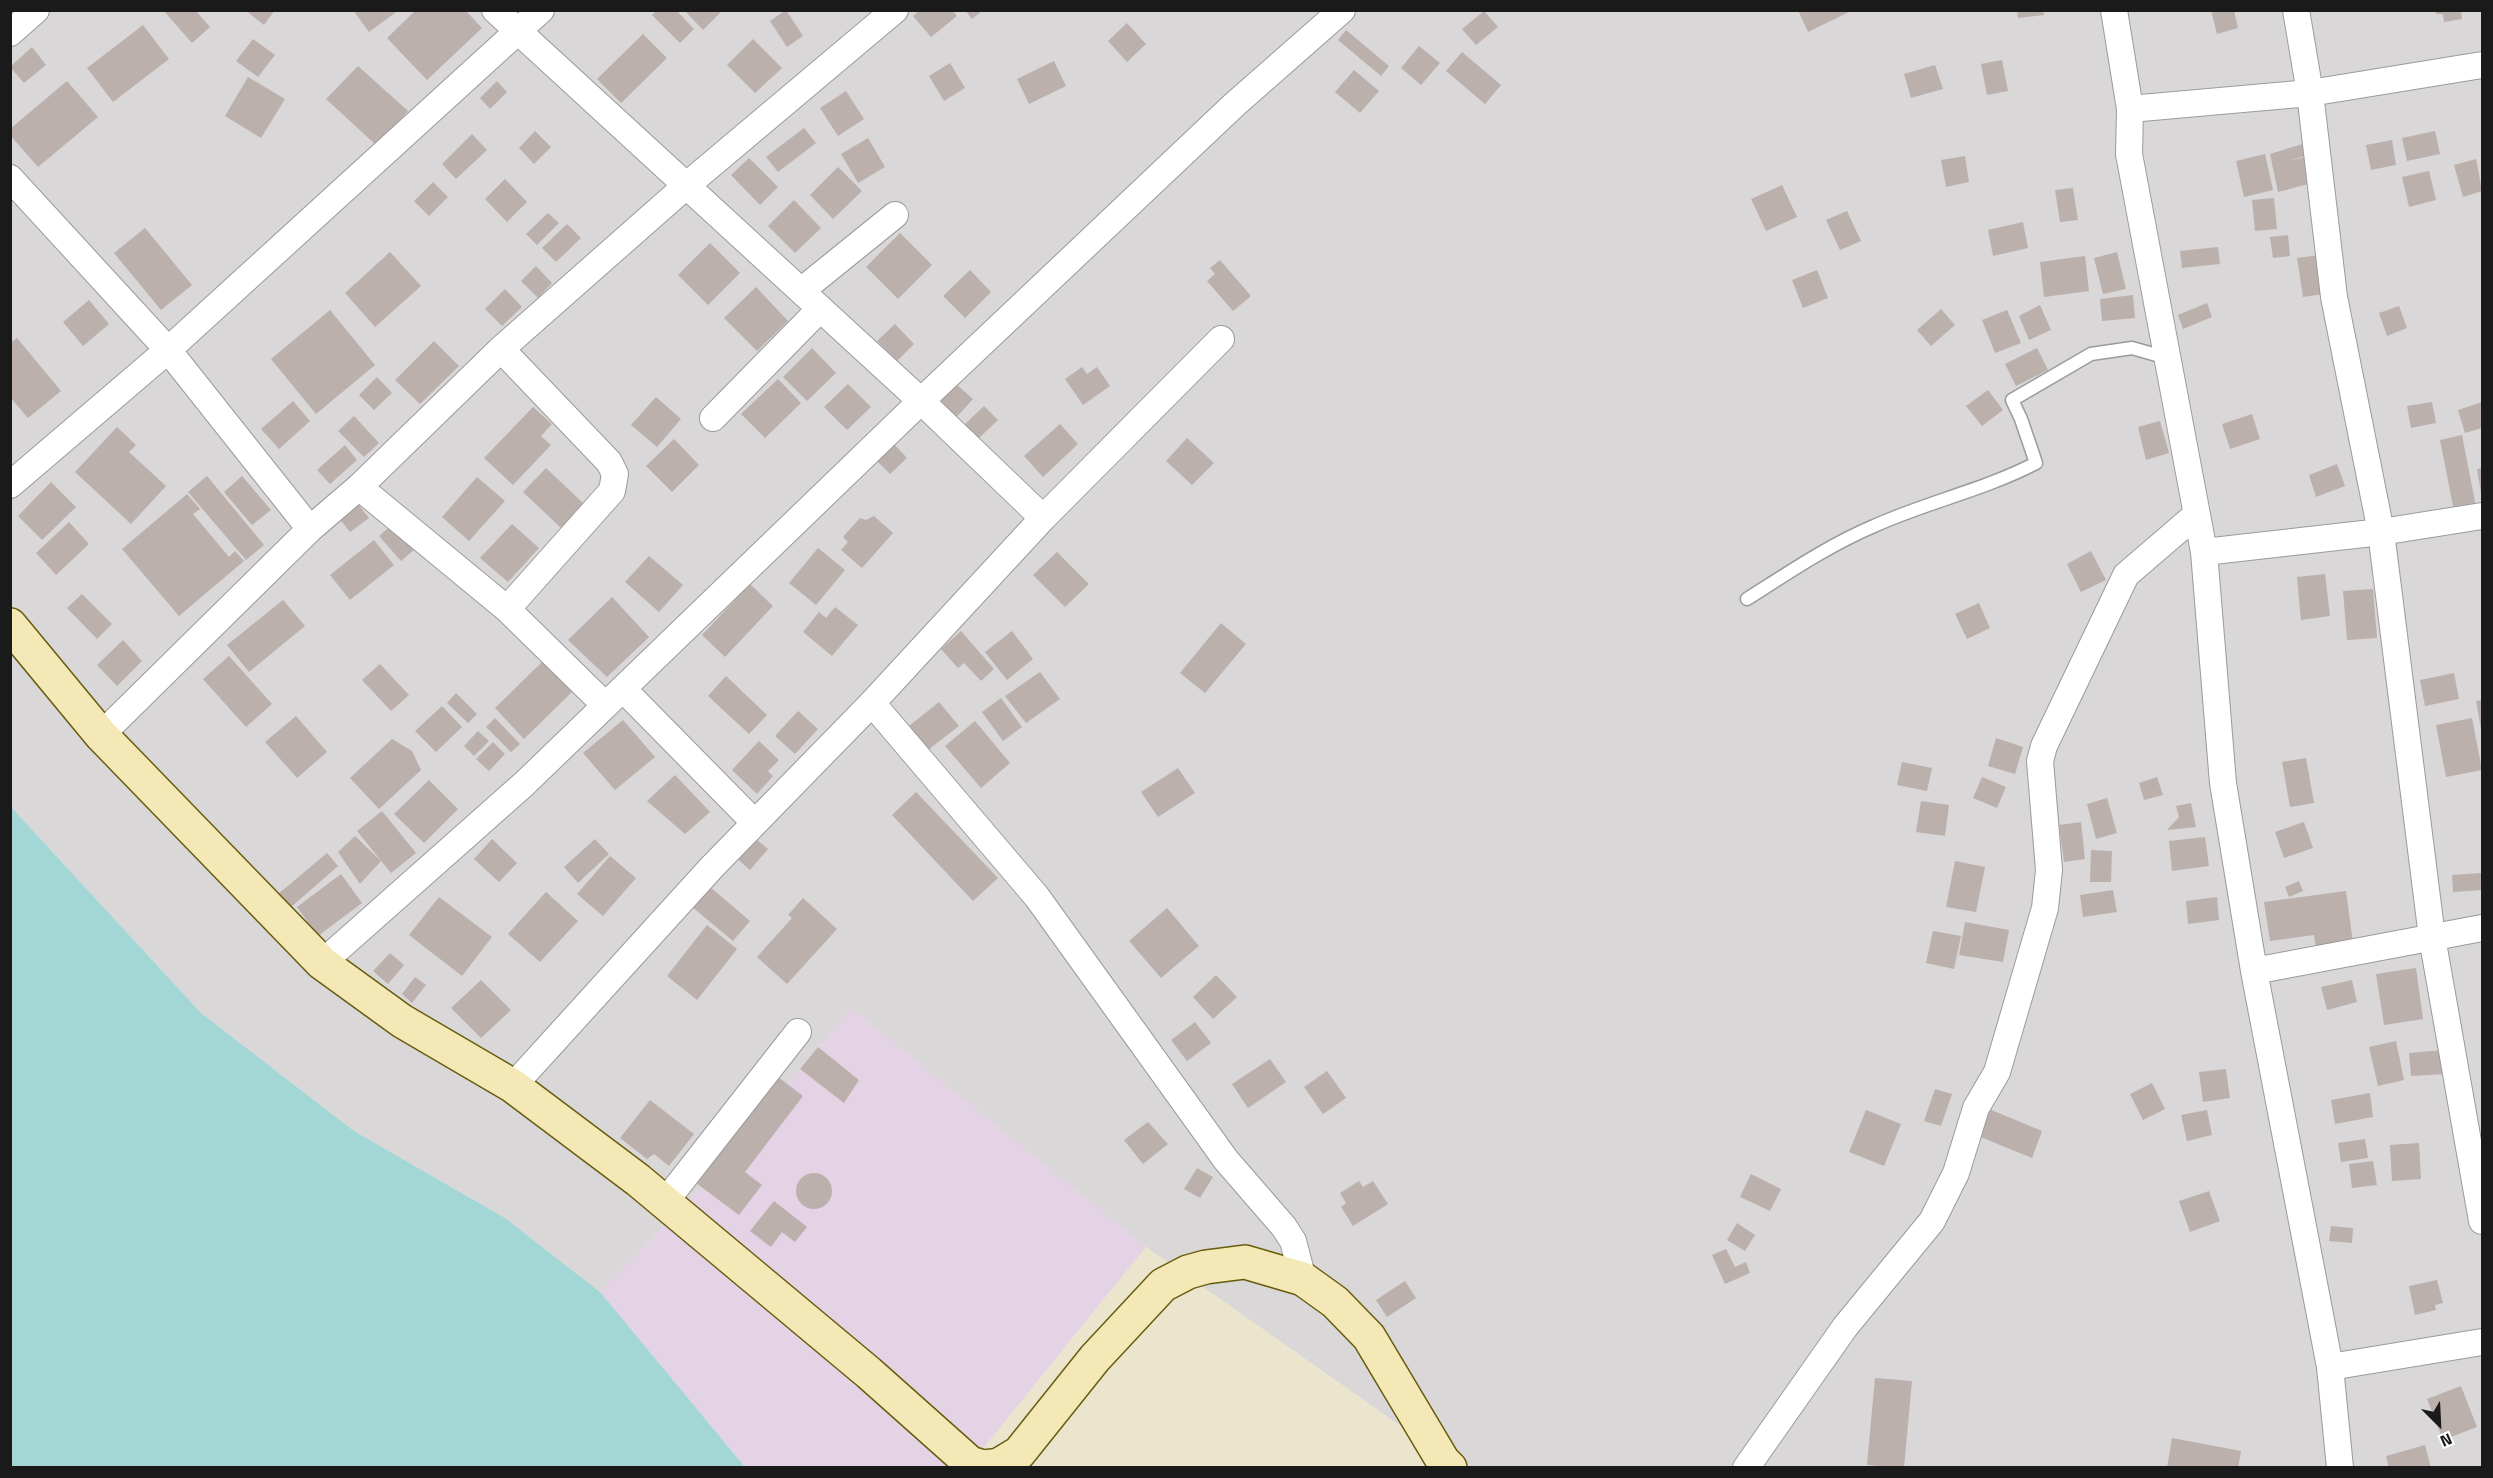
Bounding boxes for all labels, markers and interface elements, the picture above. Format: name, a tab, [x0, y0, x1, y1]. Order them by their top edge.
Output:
north arrow	[2409, 1394, 2469, 1454]
text: N	[2436, 1427, 2456, 1454]

